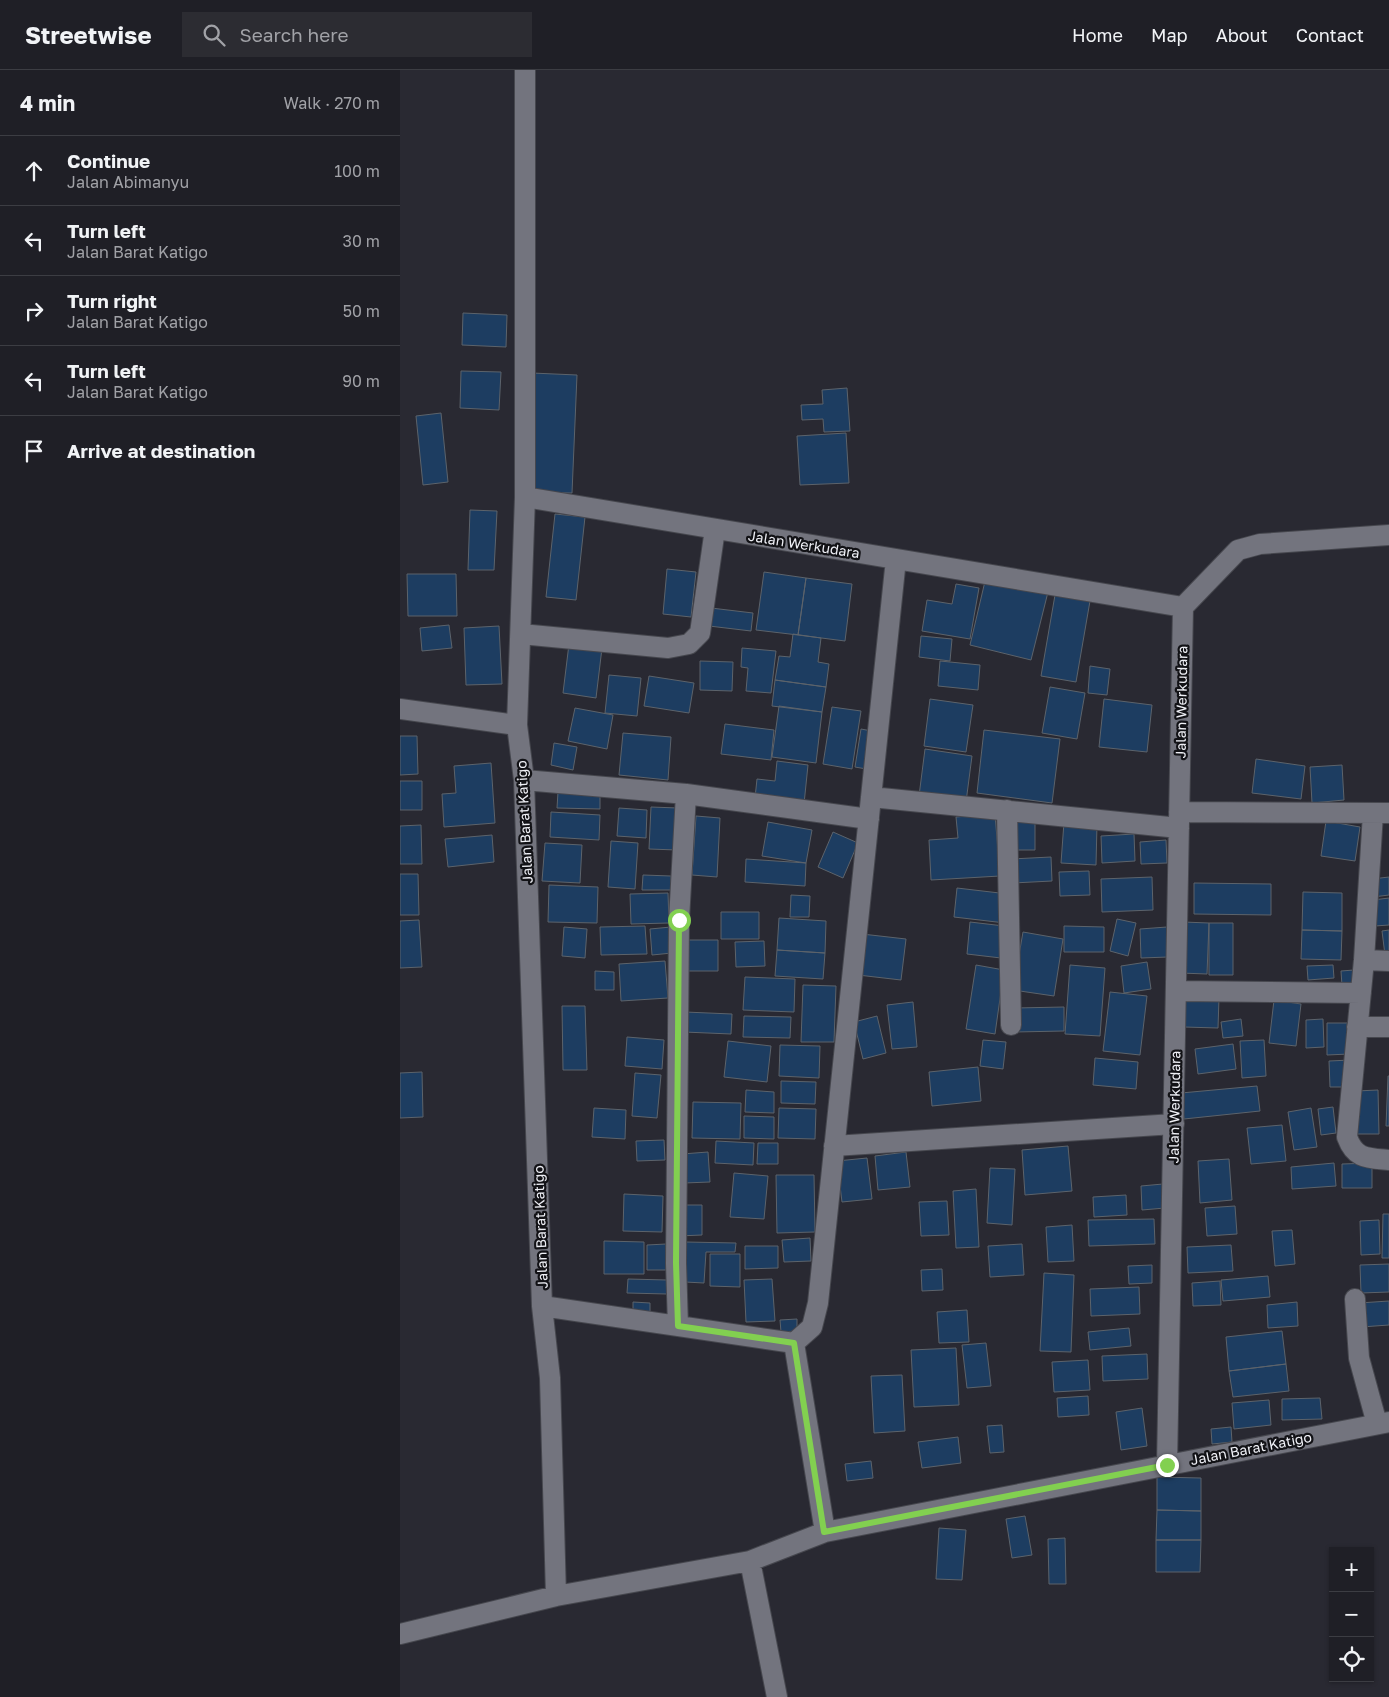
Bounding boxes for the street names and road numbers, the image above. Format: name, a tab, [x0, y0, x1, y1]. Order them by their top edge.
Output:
street label: Jalan Werkudara	[747, 527, 861, 561]
street label: Jalan Werkudara	[1172, 645, 1190, 759]
street label: Jalan Barat Katigo	[512, 760, 536, 884]
street label: Jalan Werkudara	[1165, 1050, 1183, 1164]
street label: Jalan Barat Katigo	[529, 1165, 551, 1289]
street label: Jalan Barat Katigo	[1189, 1428, 1313, 1468]

